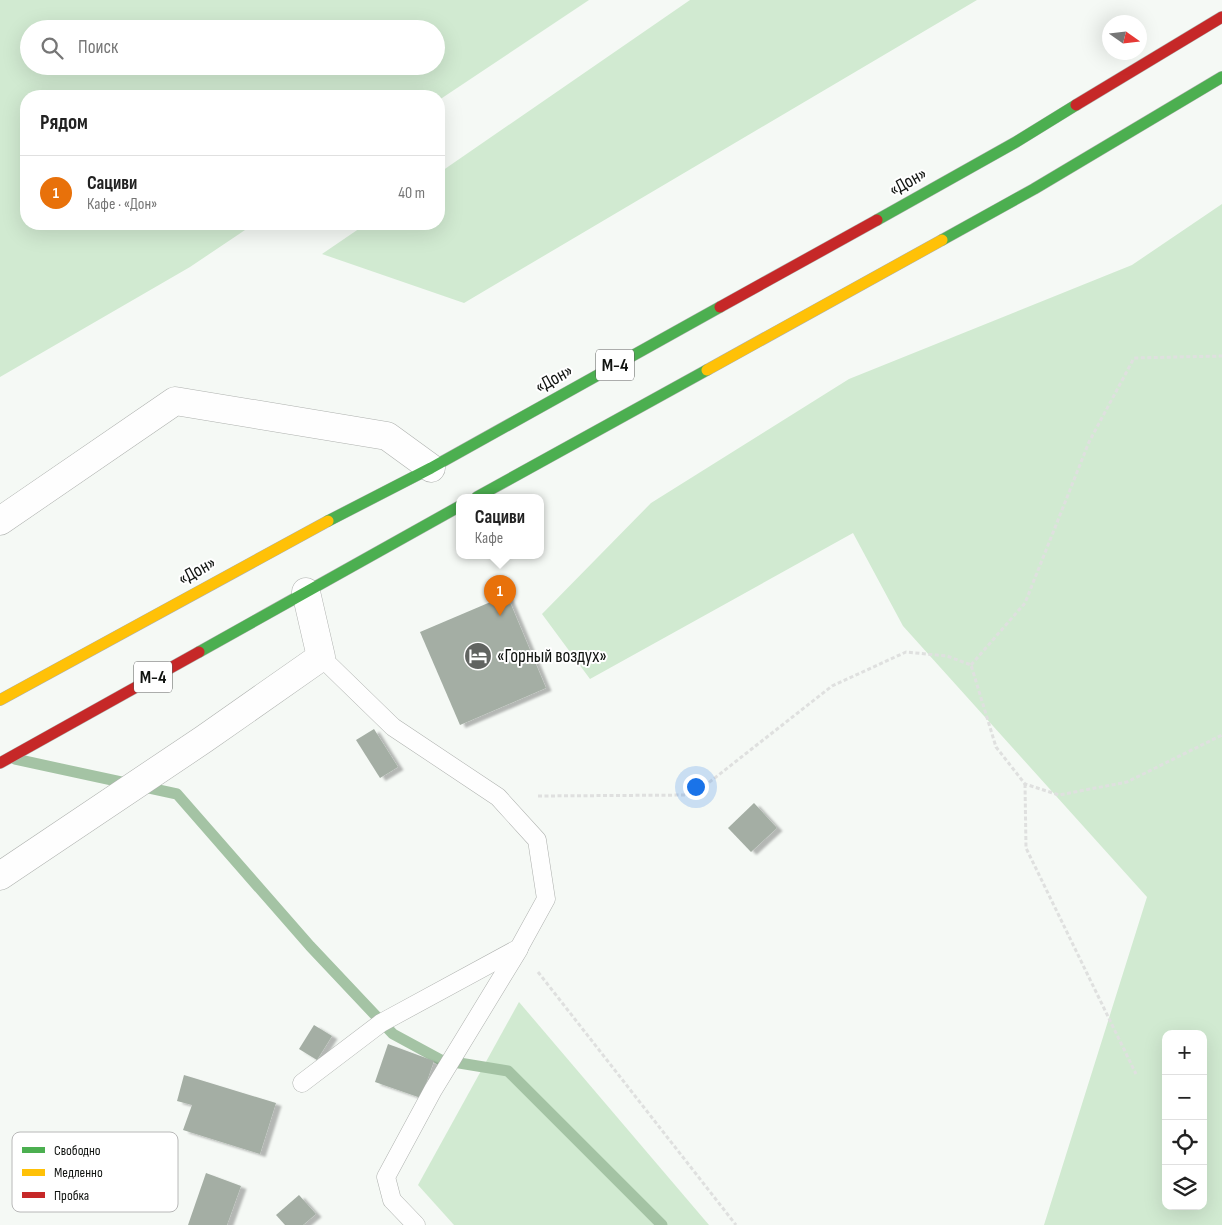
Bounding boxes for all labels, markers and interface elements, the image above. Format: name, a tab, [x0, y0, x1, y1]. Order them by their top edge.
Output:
north arrow	[1102, 15, 1147, 60]
search box	[20, 20, 445, 75]
icon: search	[38, 34, 66, 62]
text: Поиск	[78, 36, 118, 59]
text: Рядом	[40, 110, 88, 135]
street label: «Дон»	[885, 162, 931, 202]
text: Сациви	[87, 172, 137, 195]
text: 1	[53, 184, 59, 203]
text: 40 m	[398, 184, 425, 203]
text: Кафе · «Дон»	[87, 195, 157, 214]
road number: М-4	[596, 350, 634, 380]
street label: «Дон»	[531, 359, 577, 399]
popup	[456, 494, 544, 559]
text: Сациви	[475, 506, 525, 529]
text: Кафе	[475, 529, 503, 548]
street label: «Дон»	[174, 551, 220, 591]
pin: 1	[484, 575, 516, 616]
hotel icon: «Горный воздух»	[463, 641, 493, 671]
place label: «Горный воздух»	[497, 645, 607, 668]
road number: М-4	[134, 662, 172, 692]
your location	[683, 774, 709, 800]
map controls	[1162, 1030, 1207, 1210]
button: +	[1162, 1030, 1207, 1075]
button: −	[1162, 1075, 1207, 1120]
button: locate	[1162, 1120, 1207, 1165]
legend	[12, 1132, 178, 1212]
text: Свободно	[54, 1142, 101, 1159]
text: Медленно	[54, 1164, 103, 1181]
button: layers	[1162, 1165, 1207, 1210]
text: Пробка	[54, 1187, 89, 1204]

